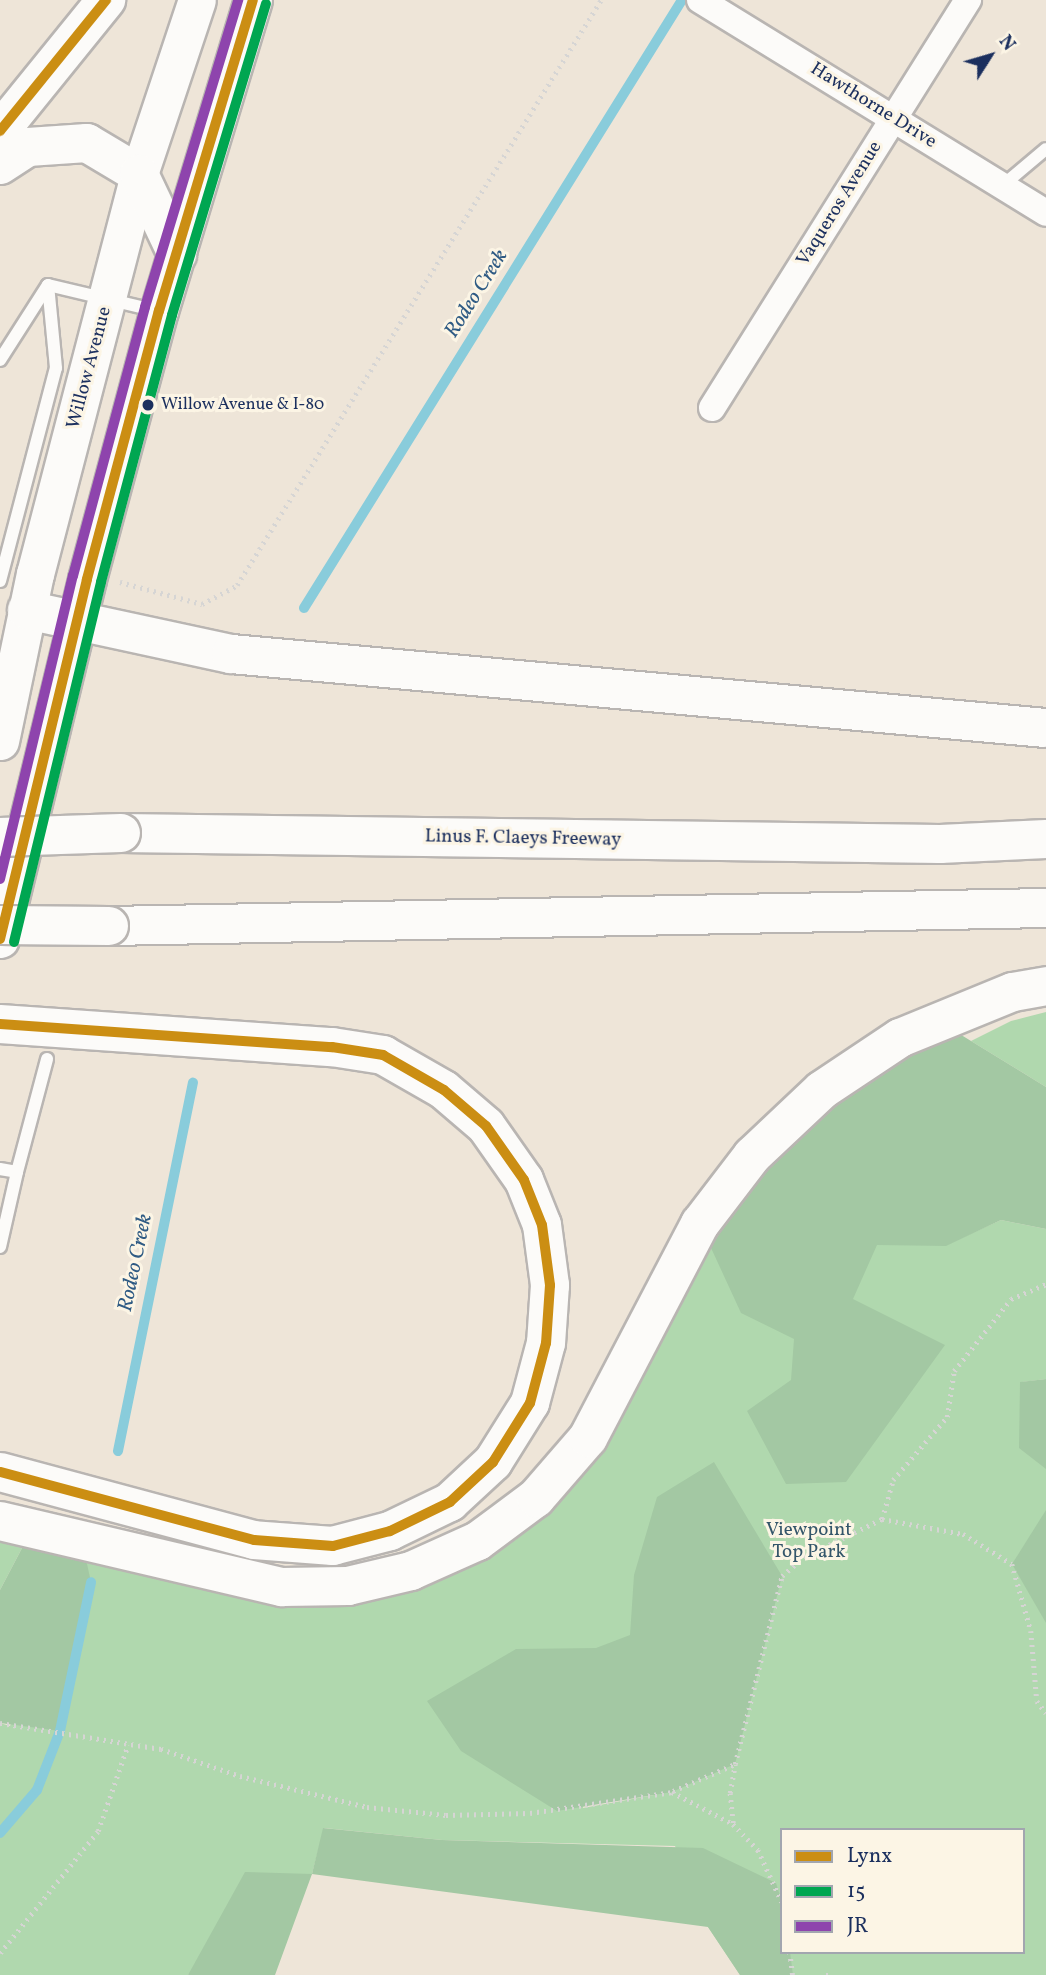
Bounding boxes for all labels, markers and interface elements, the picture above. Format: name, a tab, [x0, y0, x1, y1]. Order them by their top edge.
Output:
north arrow	[955, 21, 1025, 91]
text: N	[992, 30, 1021, 57]
street label: Hawthorne Drive	[806, 58, 940, 154]
street label: Vaqueros Avenue	[792, 137, 888, 271]
water label: Rodeo Creek	[440, 245, 514, 343]
street label: Willow Avenue	[63, 304, 117, 432]
place label: Willow Avenue & I-80	[161, 395, 325, 415]
marker: Willow Avenue & I-80	[141, 398, 155, 412]
street label: Linus F. Claeys Freeway	[425, 826, 621, 852]
water label: Rodeo Creek	[113, 1212, 159, 1314]
park label: Viewpoint Top Park	[766, 1520, 852, 1564]
legend	[780, 1828, 1025, 1954]
text: Lynx	[847, 1842, 892, 1871]
text: 15	[847, 1877, 865, 1906]
text: JR	[847, 1912, 868, 1941]

